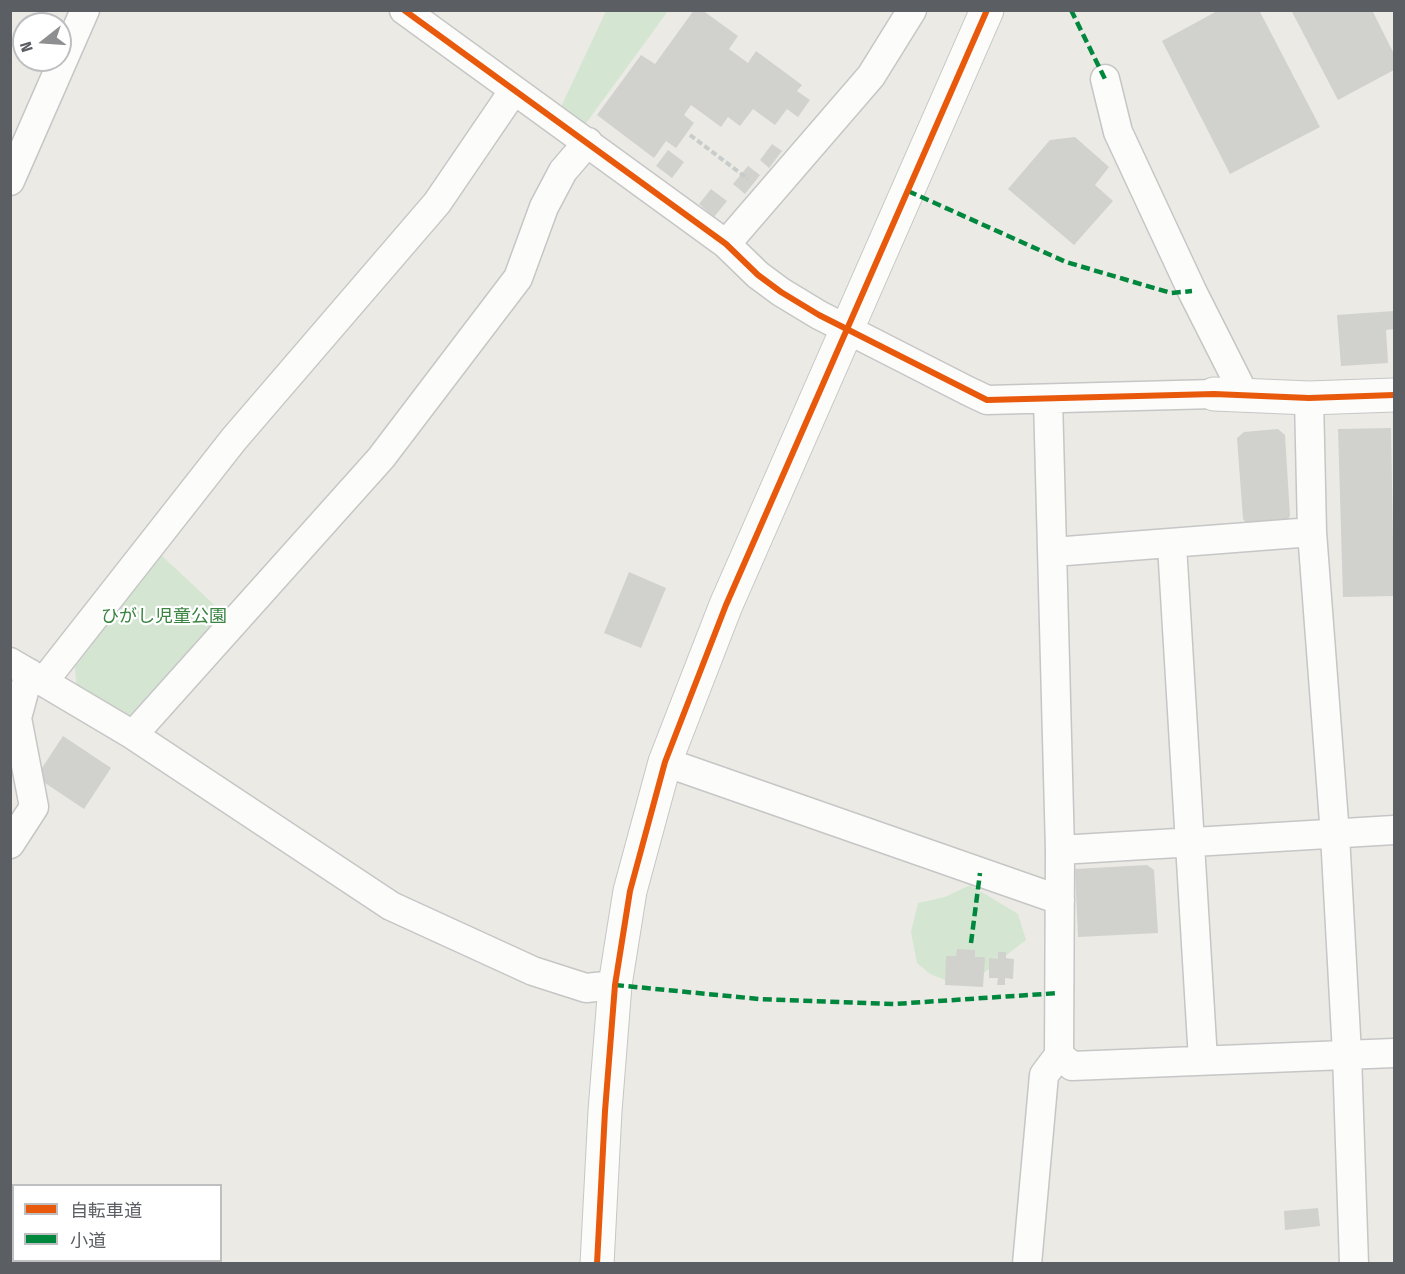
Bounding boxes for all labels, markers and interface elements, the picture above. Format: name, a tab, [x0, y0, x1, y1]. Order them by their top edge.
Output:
north arrow	[12, 12, 72, 72]
text: N	[16, 39, 37, 54]
park label: ひがし児童公園	[101, 606, 227, 628]
legend	[12, 1184, 222, 1262]
text: 自転車道	[70, 1200, 142, 1222]
text: 小道	[70, 1230, 106, 1252]

